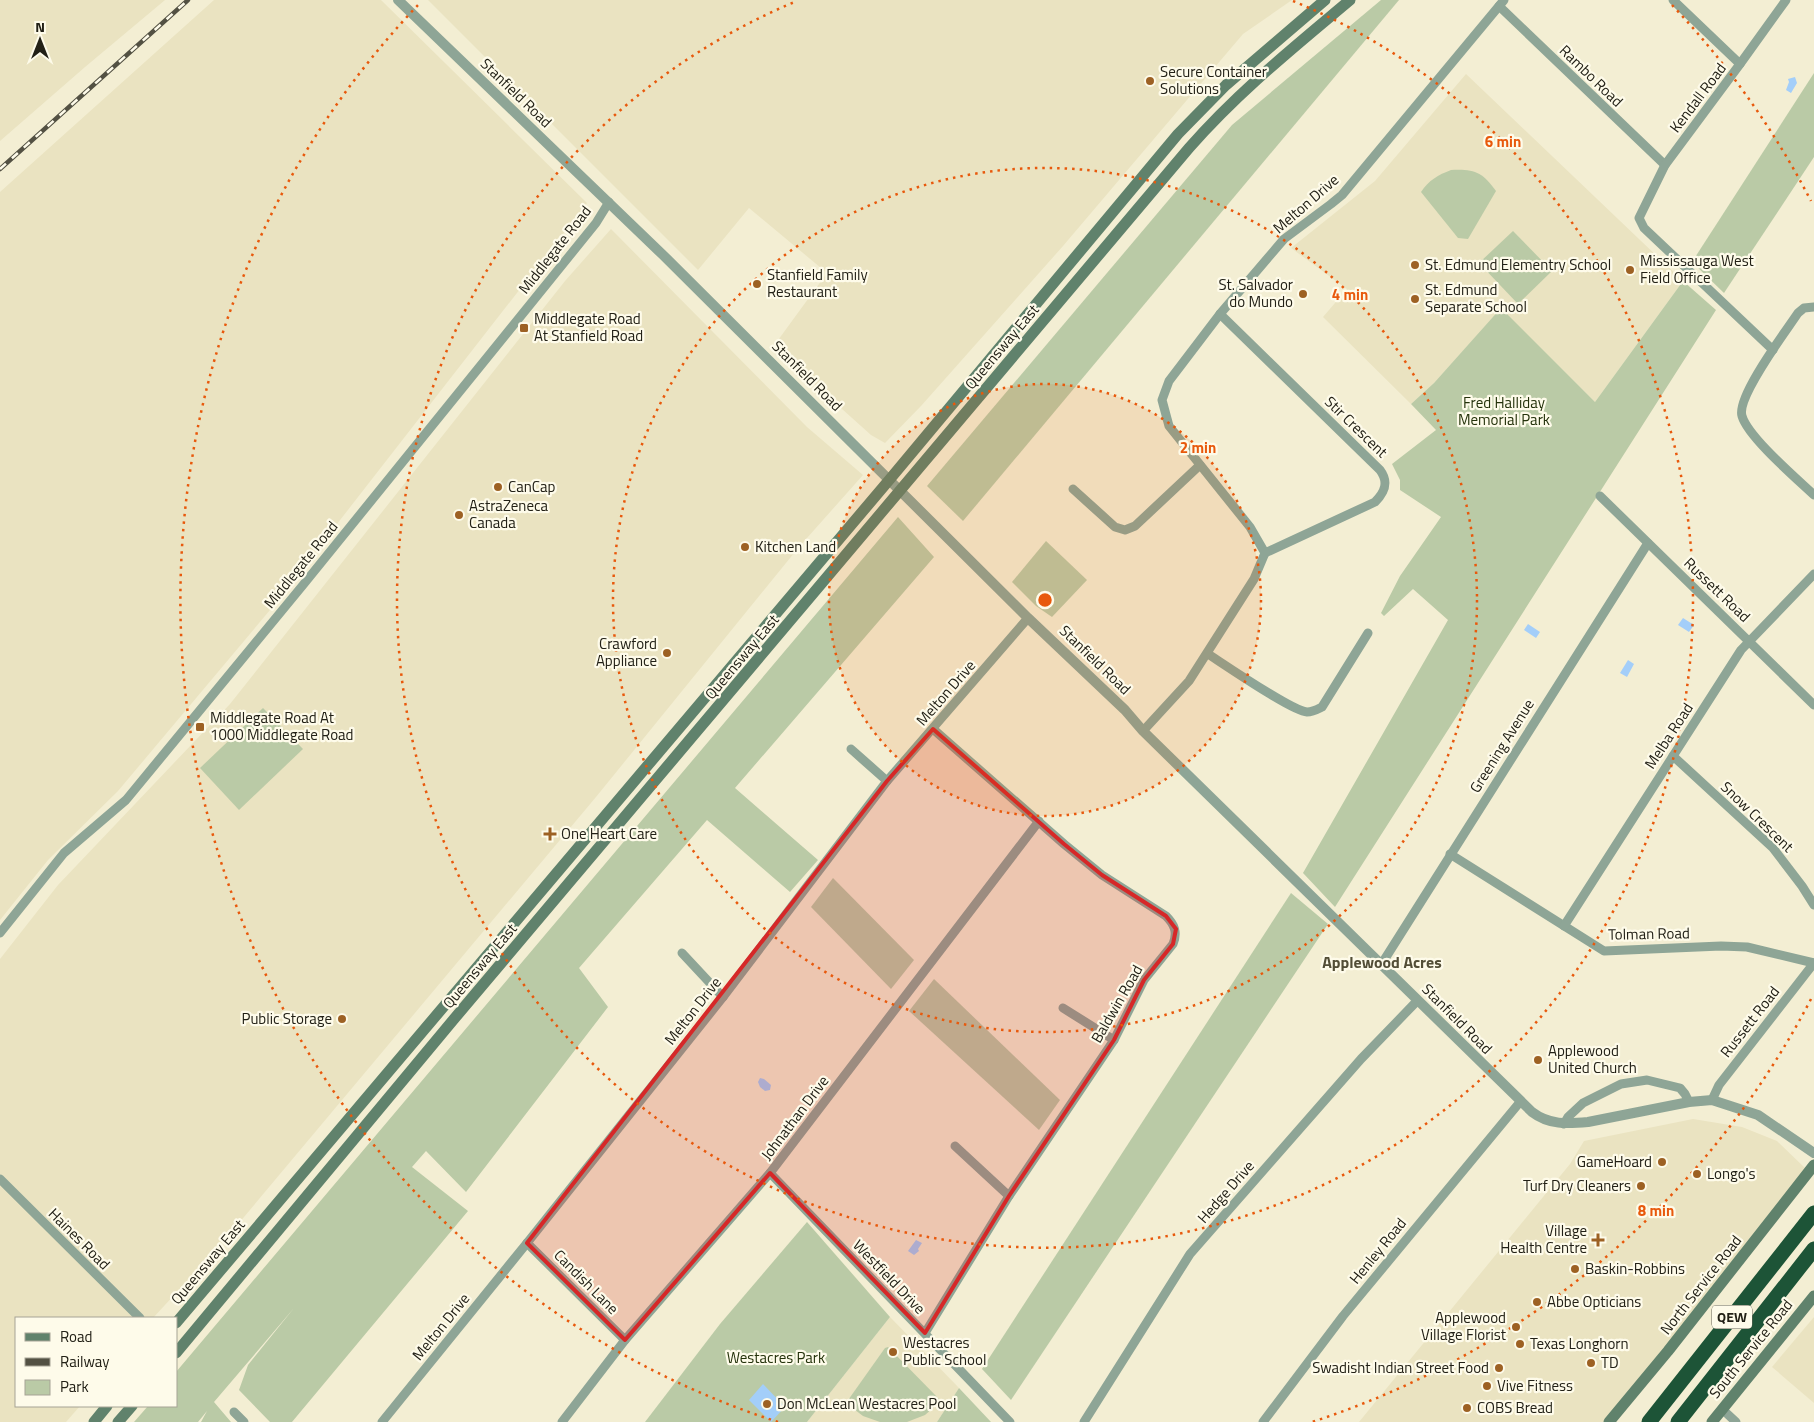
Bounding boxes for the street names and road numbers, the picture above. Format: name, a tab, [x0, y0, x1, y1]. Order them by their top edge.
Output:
street label: Rambo Road	[1554, 39, 1628, 112]
street label: Stanfield Road	[475, 52, 557, 133]
street label: Kendall Road	[1664, 58, 1731, 137]
street label: Melton Drive	[1268, 168, 1344, 239]
street label: Middlegate Road	[513, 201, 596, 299]
street label: Queensway East	[959, 298, 1045, 394]
street label: Stanfield Road	[767, 335, 848, 416]
street label: Stir Crescent	[1320, 391, 1394, 463]
street label: Middlegate Road	[258, 516, 343, 613]
street label: Russett Road	[1679, 552, 1756, 627]
street label: Queensway East	[699, 608, 785, 704]
street label: Stanfield Road	[1054, 619, 1136, 700]
street label: Melton Drive	[910, 655, 981, 731]
street label: Greening Avenue	[1464, 694, 1540, 797]
street label: Melba Road	[1639, 698, 1699, 773]
street label: Snow Crescent	[1716, 776, 1800, 858]
street label: Queensway East	[437, 917, 523, 1013]
street label: Tolman Road	[1608, 921, 1690, 946]
street label: Baldwin Road	[1085, 960, 1148, 1047]
street label: Melton Drive	[659, 972, 727, 1050]
street label: Stanfield Road	[1417, 978, 1498, 1059]
street label: Russett Road	[1714, 981, 1785, 1062]
street label: Johnathan Drive	[755, 1071, 834, 1165]
street label: Hedge Drive	[1192, 1155, 1260, 1228]
street label: Haines Road	[43, 1202, 116, 1275]
street label: Queensway East	[165, 1213, 251, 1309]
street label: Henley Road	[1344, 1213, 1412, 1289]
street label: North Service Road	[1654, 1230, 1747, 1339]
street label: Westfield Drive	[848, 1234, 931, 1319]
street label: Candish Lane	[549, 1244, 624, 1319]
street label: Melton Drive	[406, 1288, 475, 1365]
street label: South Service Road	[1703, 1294, 1798, 1403]
road number: QEW	[1712, 1305, 1752, 1328]

